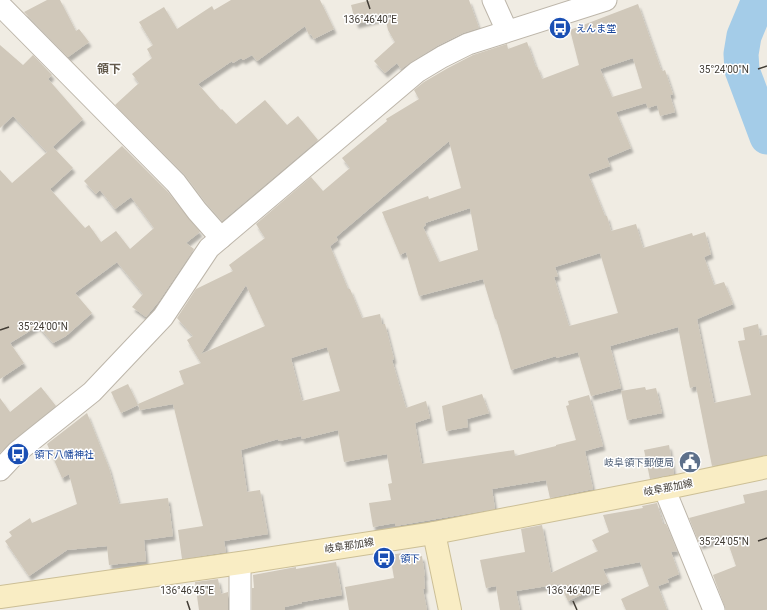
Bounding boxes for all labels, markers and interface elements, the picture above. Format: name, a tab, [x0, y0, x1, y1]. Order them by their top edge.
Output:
text: 136°46'40"E	[343, 14, 397, 25]
bus stop icon: えんま堂	[547, 15, 573, 41]
place label: えんま堂	[576, 23, 616, 34]
district label: 領下	[97, 62, 121, 76]
text: 35°24'00"N	[699, 64, 749, 75]
text: 35°24'00"N	[18, 321, 68, 332]
bus stop icon: 領下八幡神社	[5, 441, 31, 467]
place label: 領下八幡神社	[34, 449, 94, 460]
public building icon: 岐阜領下郵便局	[677, 449, 703, 475]
place label: 岐阜領下郵便局	[604, 457, 674, 468]
street label: 岐阜那加線	[643, 477, 694, 498]
street label: 岐阜那加線	[324, 536, 375, 555]
text: 35°24'05"N	[699, 536, 749, 547]
bus stop icon: 領下	[371, 545, 397, 571]
place label: 領下	[400, 553, 420, 564]
text: 136°46'45"E	[160, 585, 214, 596]
text: 136°46'40"E	[546, 585, 600, 596]

